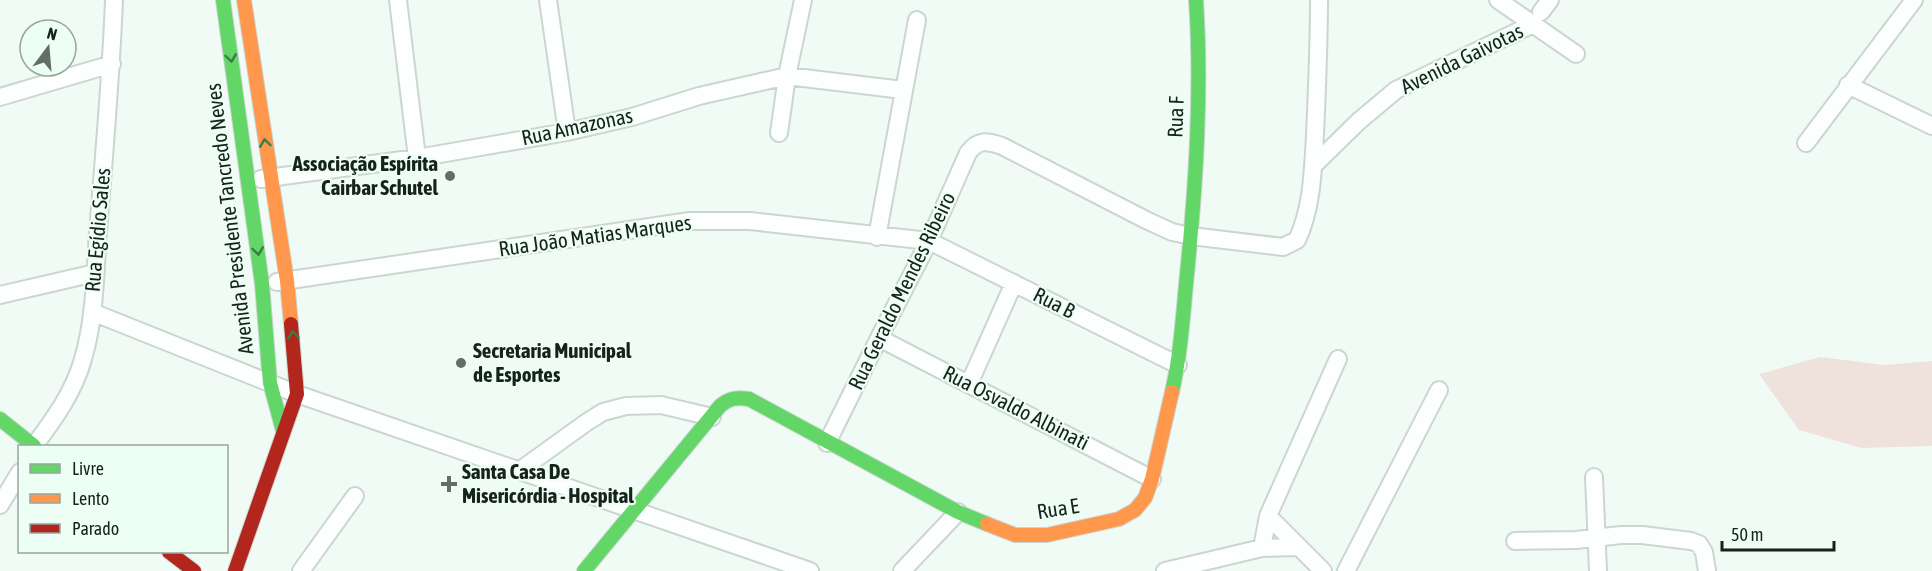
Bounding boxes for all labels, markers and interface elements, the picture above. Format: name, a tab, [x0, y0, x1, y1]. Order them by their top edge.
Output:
north arrow	[18, 18, 78, 78]
street label: Avenida Gaivotas	[1396, 18, 1527, 98]
text: N	[45, 24, 59, 44]
one-way arrow	[224, 53, 236, 63]
street label: Avenida Presidente Tancredo Neves	[200, 82, 258, 356]
street label: Rua F	[1162, 95, 1188, 138]
street label: Rua Amazonas	[519, 103, 635, 150]
one-way arrow	[260, 138, 272, 147]
place label: Associação Espírita Cairbar Schutel	[291, 151, 438, 199]
street label: Rua Egídio Sales	[80, 167, 114, 293]
marker: Associação Espírita Cairbar Schutel	[443, 169, 457, 183]
street label: Rua Geraldo Mendes Ribeiro	[843, 188, 959, 393]
street label: Rua João Matias Marques	[497, 210, 693, 260]
one-way arrow	[251, 247, 263, 256]
street label: Rua B	[1030, 282, 1079, 323]
one-way arrow	[287, 331, 300, 340]
place label: Secretaria Municipal de Esportes	[473, 338, 632, 386]
marker: Secretaria Municipal de Esportes	[454, 356, 468, 370]
street label: Rua Osvaldo Albinati	[939, 360, 1093, 454]
legend	[18, 445, 228, 553]
text: Livre	[72, 458, 104, 479]
place label: Santa Casa De Misericórdia - Hospital	[462, 459, 634, 507]
marker: Santa Casa De Misericórdia - Hospital	[440, 475, 458, 493]
text: Lento	[72, 488, 109, 509]
street label: Rua E	[1035, 493, 1081, 523]
scale bar	[1722, 514, 1834, 552]
text: Parado	[72, 518, 119, 539]
text: 50 m	[1731, 524, 1763, 545]

